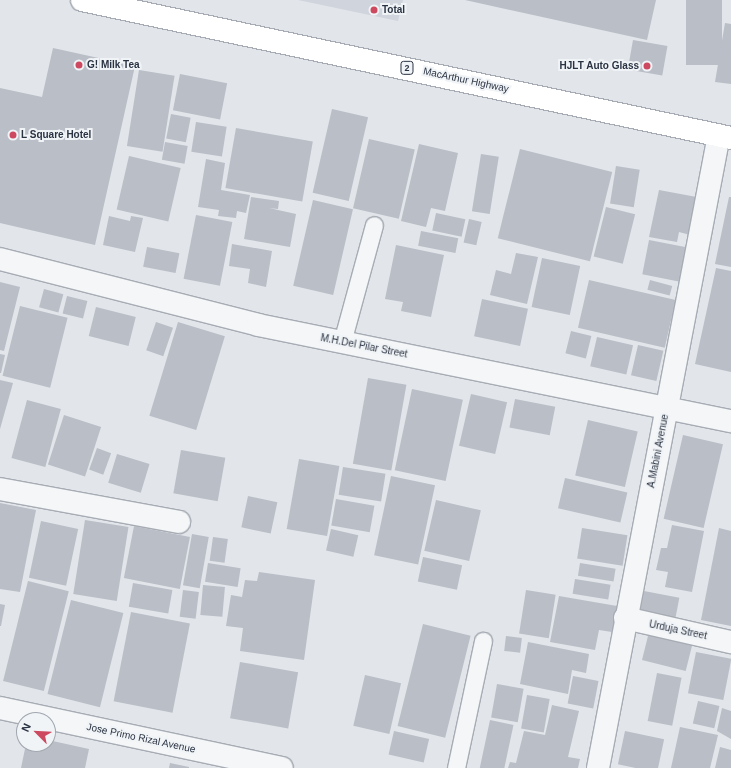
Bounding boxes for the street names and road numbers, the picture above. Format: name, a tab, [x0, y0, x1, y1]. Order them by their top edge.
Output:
road number: 2	[400, 61, 414, 75]
street label: MacArthur Highway	[422, 65, 510, 95]
street label: M.H.Del Pilar Street	[319, 332, 409, 360]
street label: A.Mabini Avenue	[645, 413, 671, 489]
street label: Urduja Street	[648, 618, 708, 642]
street label: Jose Primo Rizal Avenue	[85, 721, 197, 755]

